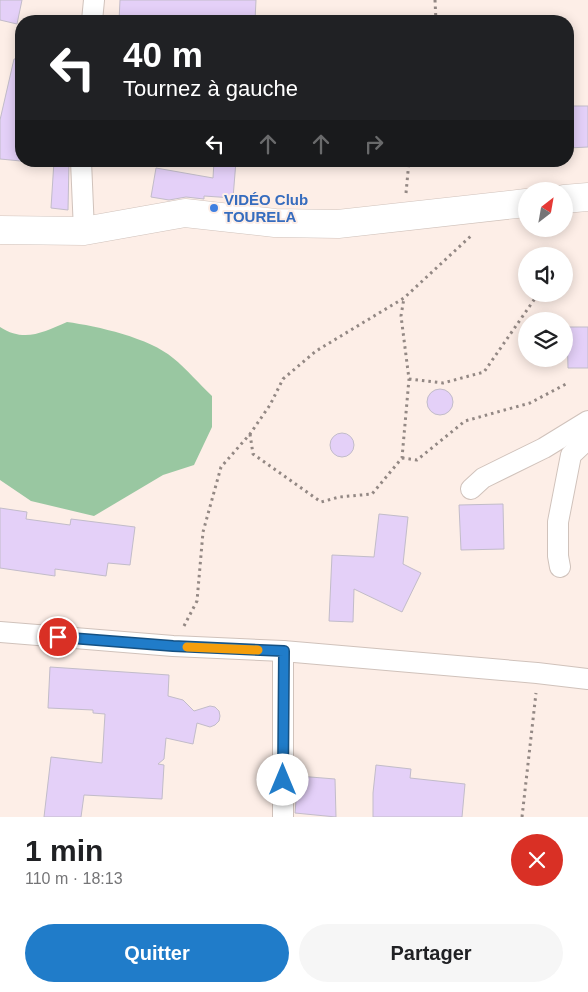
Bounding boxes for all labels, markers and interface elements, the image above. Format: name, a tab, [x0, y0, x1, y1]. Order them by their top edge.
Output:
icon: left	[40, 35, 105, 100]
text: 40 m	[123, 35, 203, 74]
text: Tournez à gauche	[123, 76, 298, 101]
icon: left	[201, 130, 229, 158]
icon: ahead	[254, 130, 282, 158]
icon: ahead	[307, 130, 335, 158]
icon: right	[360, 130, 388, 158]
north arrow	[518, 182, 572, 238]
map controls	[518, 182, 573, 367]
place label: VIDÉO Club TOURELA	[224, 191, 308, 225]
marker: VIDÉO Club TOURELA	[208, 202, 220, 214]
button: sound	[518, 247, 573, 302]
button: layers	[518, 312, 573, 367]
pin	[37, 616, 79, 658]
icon: arrive	[44, 623, 72, 651]
position arrow	[256, 753, 308, 805]
text: 1 min	[25, 834, 103, 867]
button: close	[511, 834, 563, 886]
text: 110 m · 18:13	[25, 870, 123, 887]
button: Quitter	[25, 924, 289, 982]
button: Partager	[299, 924, 563, 982]

